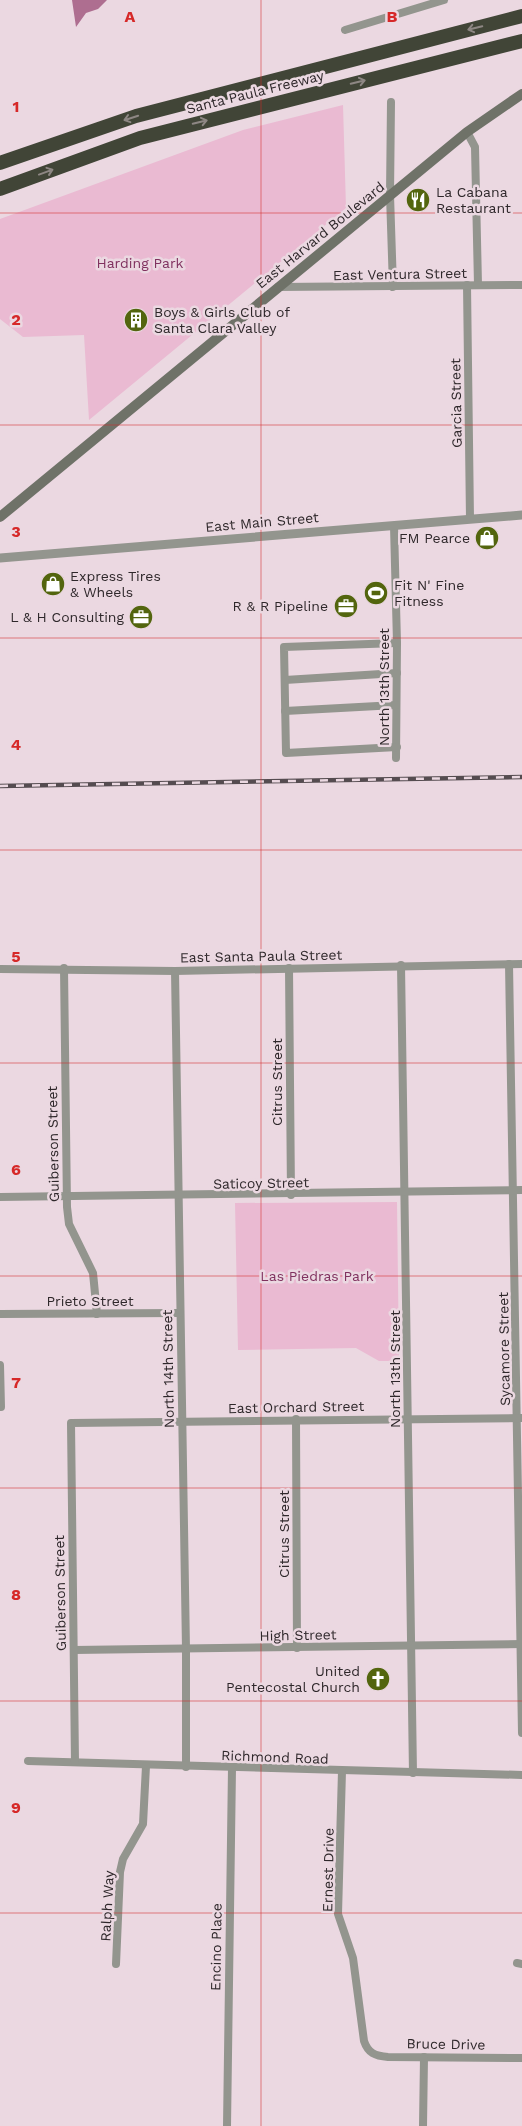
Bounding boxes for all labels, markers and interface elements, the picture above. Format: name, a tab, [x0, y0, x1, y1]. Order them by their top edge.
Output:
text: A	[125, 7, 136, 26]
text: B	[387, 7, 398, 26]
one-way arrow	[467, 24, 483, 33]
street label: Santa Paula Freeway	[185, 67, 326, 117]
one-way arrow	[349, 77, 365, 87]
text: 1	[13, 97, 19, 116]
one-way arrow	[124, 113, 140, 123]
one-way arrow	[192, 117, 208, 126]
one-way arrow	[38, 167, 53, 176]
street label: East Harvard Boulevard	[253, 178, 387, 292]
place label: La Cabana Restaurant	[436, 184, 511, 216]
restaurant icon: La Cabana Restaurant	[405, 187, 431, 213]
park label: Harding Park	[96, 255, 184, 271]
street label: East Ventura Street	[333, 265, 467, 283]
place label: Boys & Girls Club of Santa Clara Valley	[154, 304, 290, 336]
building icon: Boys & Girls Club of Santa Clara Valley	[123, 307, 149, 333]
text: 2	[11, 310, 21, 329]
street label: Garcia Street	[447, 358, 465, 448]
street label: East Main Street	[205, 509, 320, 535]
text: 3	[11, 522, 21, 541]
shop icon: FM Pearce	[474, 525, 500, 551]
place label: FM Pearce	[399, 530, 470, 546]
place label: Express Tires & Wheels	[70, 568, 161, 600]
shop icon: Express Tires & Wheels	[40, 571, 66, 597]
place label: Fit N' Fine Fitness	[394, 577, 464, 609]
sports icon: Fit N' Fine Fitness	[363, 580, 389, 606]
office icon: R & R Pipeline	[333, 593, 359, 619]
place label: R & R Pipeline	[232, 598, 328, 614]
office icon: L & H Consulting	[128, 604, 154, 630]
place label: L & H Consulting	[10, 609, 125, 625]
street label: North 13th Street	[376, 628, 392, 746]
text: 4	[11, 735, 21, 754]
text: 5	[11, 947, 21, 966]
street label: East Santa Paula Street	[180, 947, 342, 965]
street label: Citrus Street	[269, 1038, 285, 1126]
street label: Guiberson Street	[44, 1086, 62, 1202]
text: 6	[11, 1160, 21, 1179]
street label: Saticoy Street	[213, 1174, 309, 1192]
park label: Las Piedras Park	[260, 1268, 374, 1284]
street label: Sycamore Street	[495, 1292, 513, 1406]
street label: Prieto Street	[46, 1293, 134, 1309]
street label: North 14th Street	[159, 1310, 177, 1428]
street label: North 13th Street	[387, 1310, 403, 1428]
text: 7	[11, 1373, 21, 1392]
street label: East Orchard Street	[228, 1398, 364, 1416]
street label: Citrus Street	[276, 1490, 292, 1578]
street label: Guiberson Street	[51, 1535, 69, 1651]
text: 8	[11, 1585, 21, 1604]
street label: High Street	[259, 1626, 337, 1644]
place label: United Pentecostal Church	[226, 1663, 360, 1695]
church icon: United Pentecostal Church	[365, 1666, 391, 1692]
street label: Richmond Road	[221, 1747, 329, 1767]
text: 9	[11, 1798, 21, 1817]
street label: Ernest Drive	[319, 1828, 337, 1912]
street label: Ralph Way	[97, 1869, 117, 1942]
street label: Encino Place	[207, 1903, 225, 1991]
street label: Bruce Drive	[406, 2035, 486, 2053]

